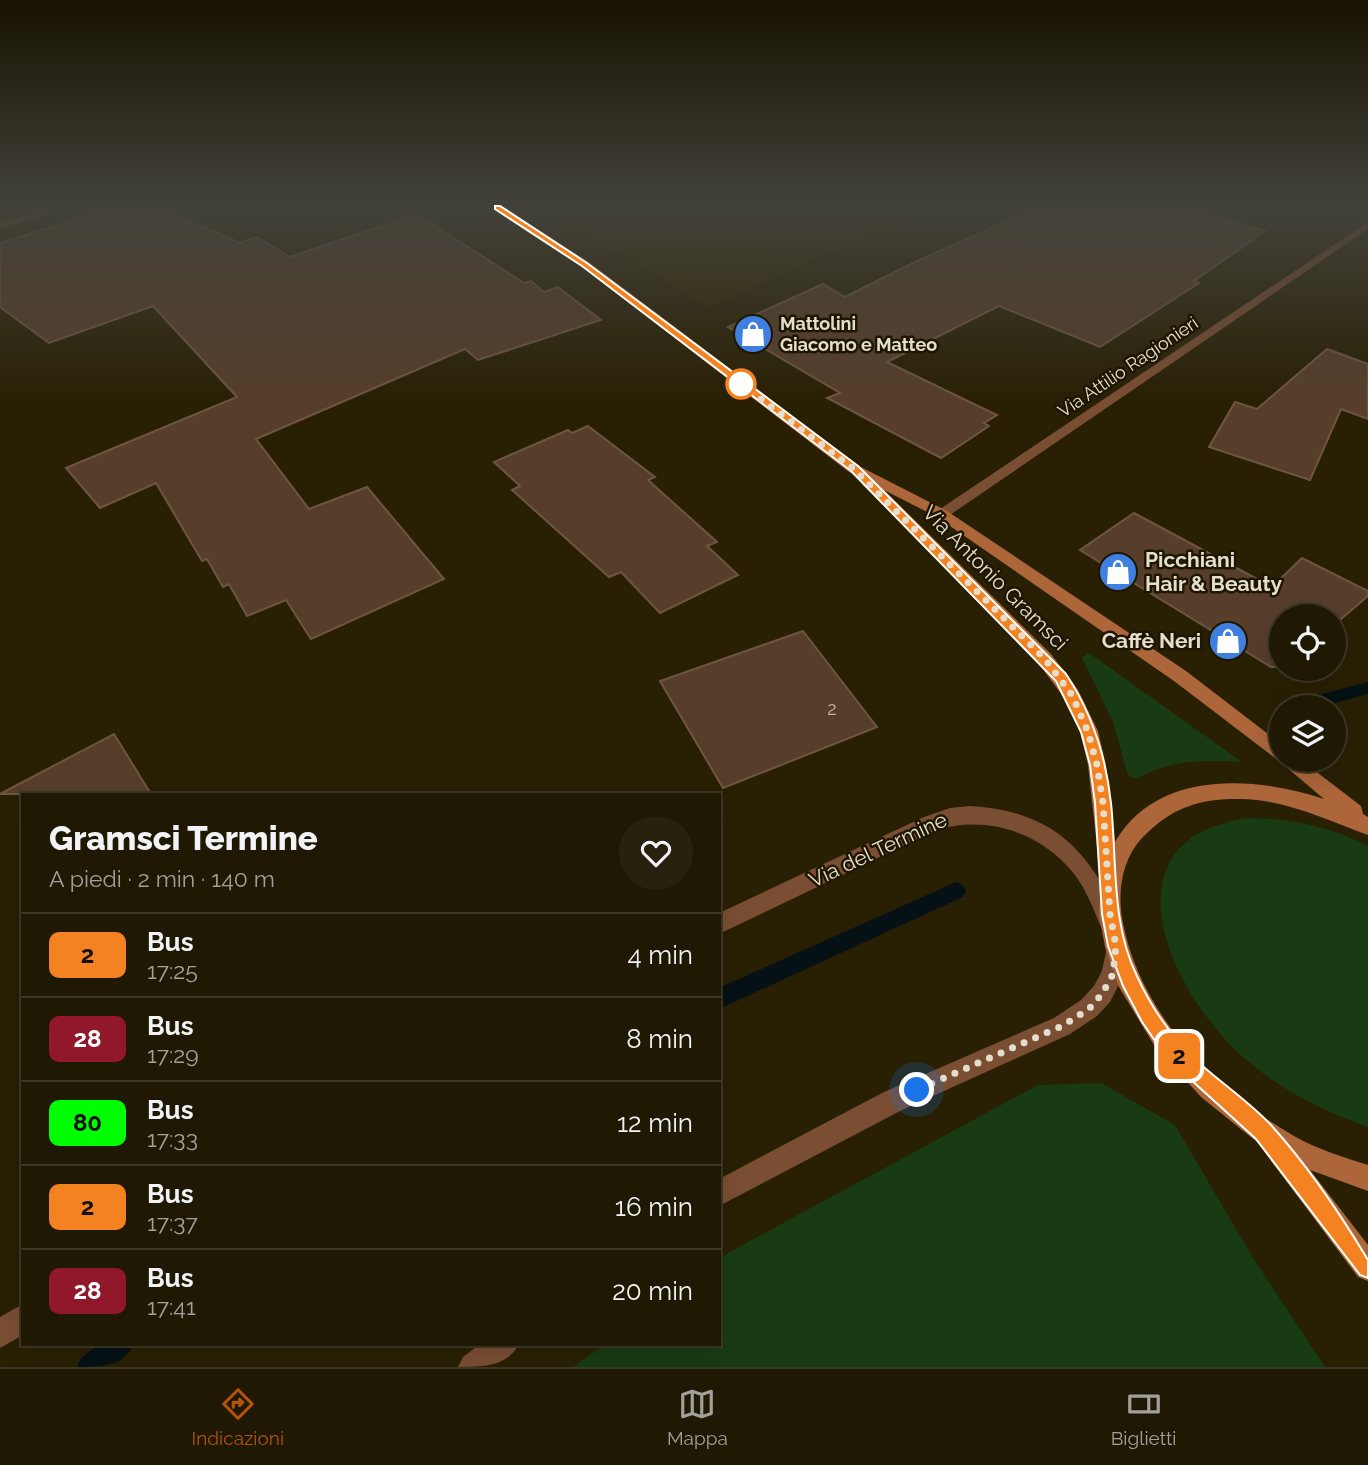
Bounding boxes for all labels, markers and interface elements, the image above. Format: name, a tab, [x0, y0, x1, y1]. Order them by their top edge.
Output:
street label: Via Attilio Ragionieri	[1054, 312, 1202, 421]
shop icon: Mattolini Giacomo e Matteo	[732, 313, 774, 355]
place label: Mattolini Giacomo e Matteo	[780, 313, 937, 355]
unlabelled marker	[726, 369, 756, 399]
street label: Via Antonio Gramsci	[918, 500, 1073, 655]
place label: Picchiani Hair & Beauty	[1145, 547, 1282, 596]
shop icon: Picchiani Hair & Beauty	[1097, 551, 1139, 593]
map controls	[1269, 604, 1346, 772]
button: locate	[1269, 604, 1346, 681]
shop icon: Caffè Neri	[1207, 620, 1249, 662]
place label: Caffè Neri	[1102, 628, 1201, 653]
button: layers	[1269, 695, 1346, 772]
house number: 2	[827, 698, 837, 719]
street label: Via del Termine	[805, 807, 951, 892]
button: heart	[619, 816, 693, 890]
text: Gramsci Termine	[49, 819, 318, 858]
text: A piedi · 2 min · 140 m	[49, 865, 275, 892]
text: Bus	[147, 927, 194, 957]
text: 2	[81, 940, 94, 969]
text: 4 min	[627, 940, 693, 970]
text: 17:25	[147, 957, 198, 984]
text: Bus	[147, 1011, 194, 1041]
text: 28	[73, 1024, 102, 1053]
text: 8 min	[626, 1024, 693, 1054]
line badge: 2	[1156, 1033, 1202, 1079]
text: 17:29	[147, 1041, 199, 1068]
text: 2	[1172, 1041, 1186, 1070]
your location	[899, 1072, 934, 1107]
text: Bus	[147, 1095, 194, 1125]
text: 80	[73, 1108, 102, 1137]
text: 12 min	[617, 1108, 693, 1138]
text: 17:33	[147, 1125, 198, 1152]
text: Bus	[147, 1179, 194, 1209]
text: 2	[81, 1192, 94, 1221]
text: 16 min	[615, 1192, 693, 1222]
text: 17:37	[147, 1209, 198, 1236]
text: Bus	[147, 1263, 194, 1293]
text: 28	[73, 1276, 102, 1305]
text: 20 min	[612, 1276, 693, 1306]
text: 17:41	[147, 1293, 196, 1320]
tab: Indicazioni	[191, 1385, 284, 1449]
tab: Mappa	[667, 1385, 728, 1449]
tab: Biglietti	[1111, 1385, 1177, 1449]

